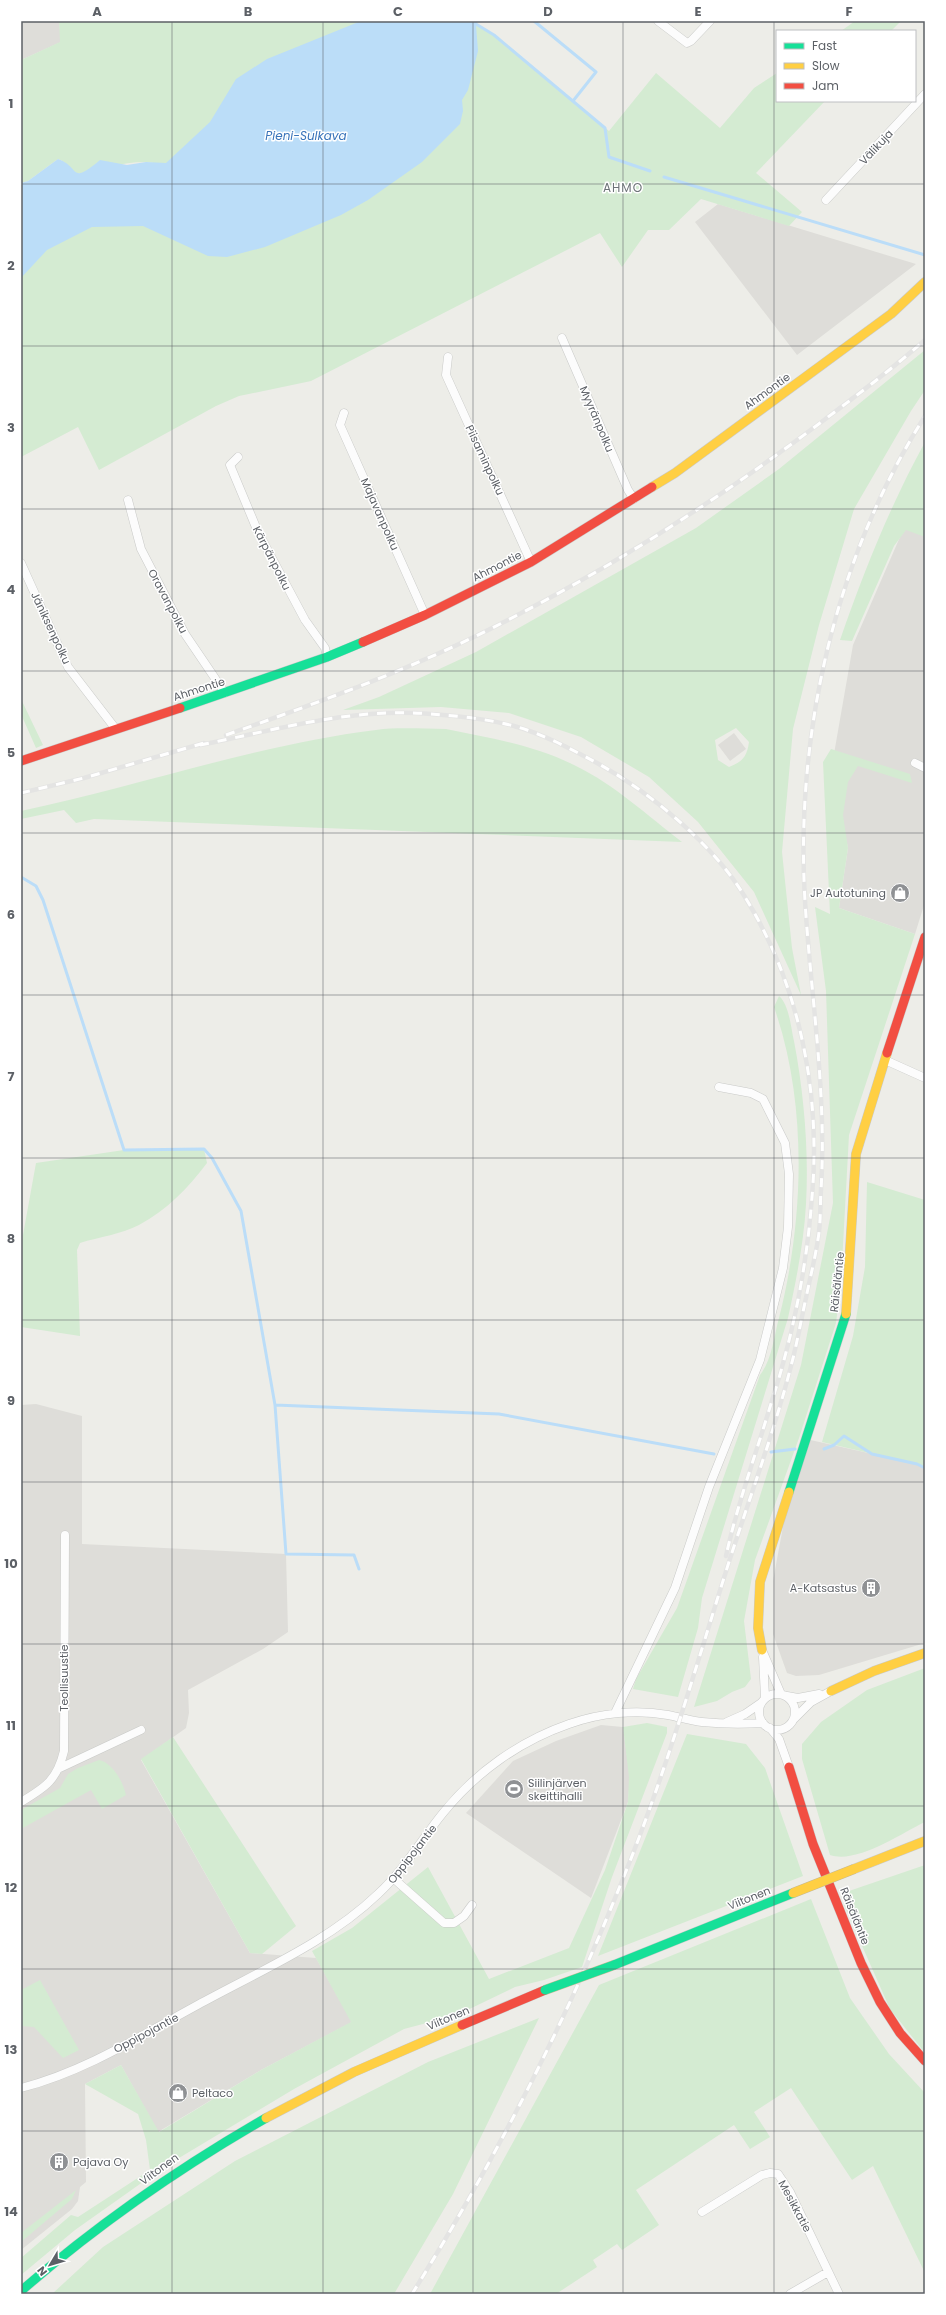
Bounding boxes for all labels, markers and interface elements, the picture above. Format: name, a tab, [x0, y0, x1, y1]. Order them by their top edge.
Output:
text: A	[92, 2, 102, 21]
text: B	[244, 2, 253, 21]
text: C	[393, 2, 403, 21]
text: D	[543, 2, 553, 21]
text: E	[694, 2, 702, 21]
text: F	[845, 2, 853, 21]
legend	[776, 30, 916, 102]
text: Fast	[812, 37, 837, 54]
text: Slow	[812, 57, 840, 74]
text: Jam	[812, 77, 839, 94]
text: 1	[9, 94, 13, 113]
street label: Välikuja	[855, 126, 897, 168]
water label: Pieni-Sulkava	[265, 127, 347, 144]
district label: AHMO	[603, 179, 643, 196]
text: 2	[7, 256, 15, 275]
street label: Ahmontie	[741, 369, 793, 413]
street label: Myyränpolku	[576, 384, 618, 454]
text: 3	[7, 418, 15, 437]
street label: Piisaminpolku	[462, 422, 508, 498]
street label: Majavanpolku	[357, 475, 403, 553]
street label: Kärpänpolku	[249, 523, 295, 593]
street label: Ahmontie	[470, 547, 525, 585]
street label: Oravanpolku	[144, 566, 192, 636]
text: 4	[7, 580, 16, 599]
street label: Jäniksenpolku	[27, 589, 75, 667]
street label: Ahmontie	[171, 673, 227, 705]
text: 5	[7, 743, 15, 762]
shop icon: JP Autotuning	[889, 882, 911, 904]
place label: JP Autotuning	[810, 885, 886, 901]
text: 6	[7, 905, 15, 924]
text: 7	[8, 1067, 15, 1086]
text: 8	[7, 1229, 15, 1248]
street label: Räisäläntie	[826, 1251, 848, 1313]
text: 9	[7, 1391, 15, 1410]
text: 10	[4, 1554, 18, 1573]
building icon: A-Katsastus	[860, 1577, 882, 1599]
place label: A-Katsastus	[790, 1580, 857, 1596]
street label: Teollisuustie	[56, 1644, 72, 1712]
text: 11	[6, 1716, 16, 1735]
place label: Siilinjärven skeittihalli	[528, 1775, 587, 1804]
sports icon: Siilinjärven skeittihalli	[503, 1778, 525, 1800]
street label: Oppipojantie	[384, 1821, 440, 1887]
text: 12	[5, 1878, 18, 1897]
street label: Viitonen	[725, 1882, 773, 1914]
street label: Räisäläntie	[836, 1885, 874, 1947]
street label: Viitonen	[424, 2002, 472, 2034]
street label: Oppipojantie	[111, 2009, 181, 2057]
text: 13	[5, 2040, 18, 2059]
shop icon: Peltaco	[167, 2082, 189, 2104]
place label: Peltaco	[192, 2085, 233, 2101]
street label: Viitonen	[136, 2149, 182, 2189]
building icon: Pajava Oy	[48, 2151, 70, 2173]
place label: Pajava Oy	[73, 2154, 129, 2170]
street label: Mesikkatie	[775, 2177, 816, 2235]
text: 14	[4, 2202, 18, 2221]
north arrow	[30, 2245, 70, 2285]
text: N	[33, 2263, 51, 2279]

